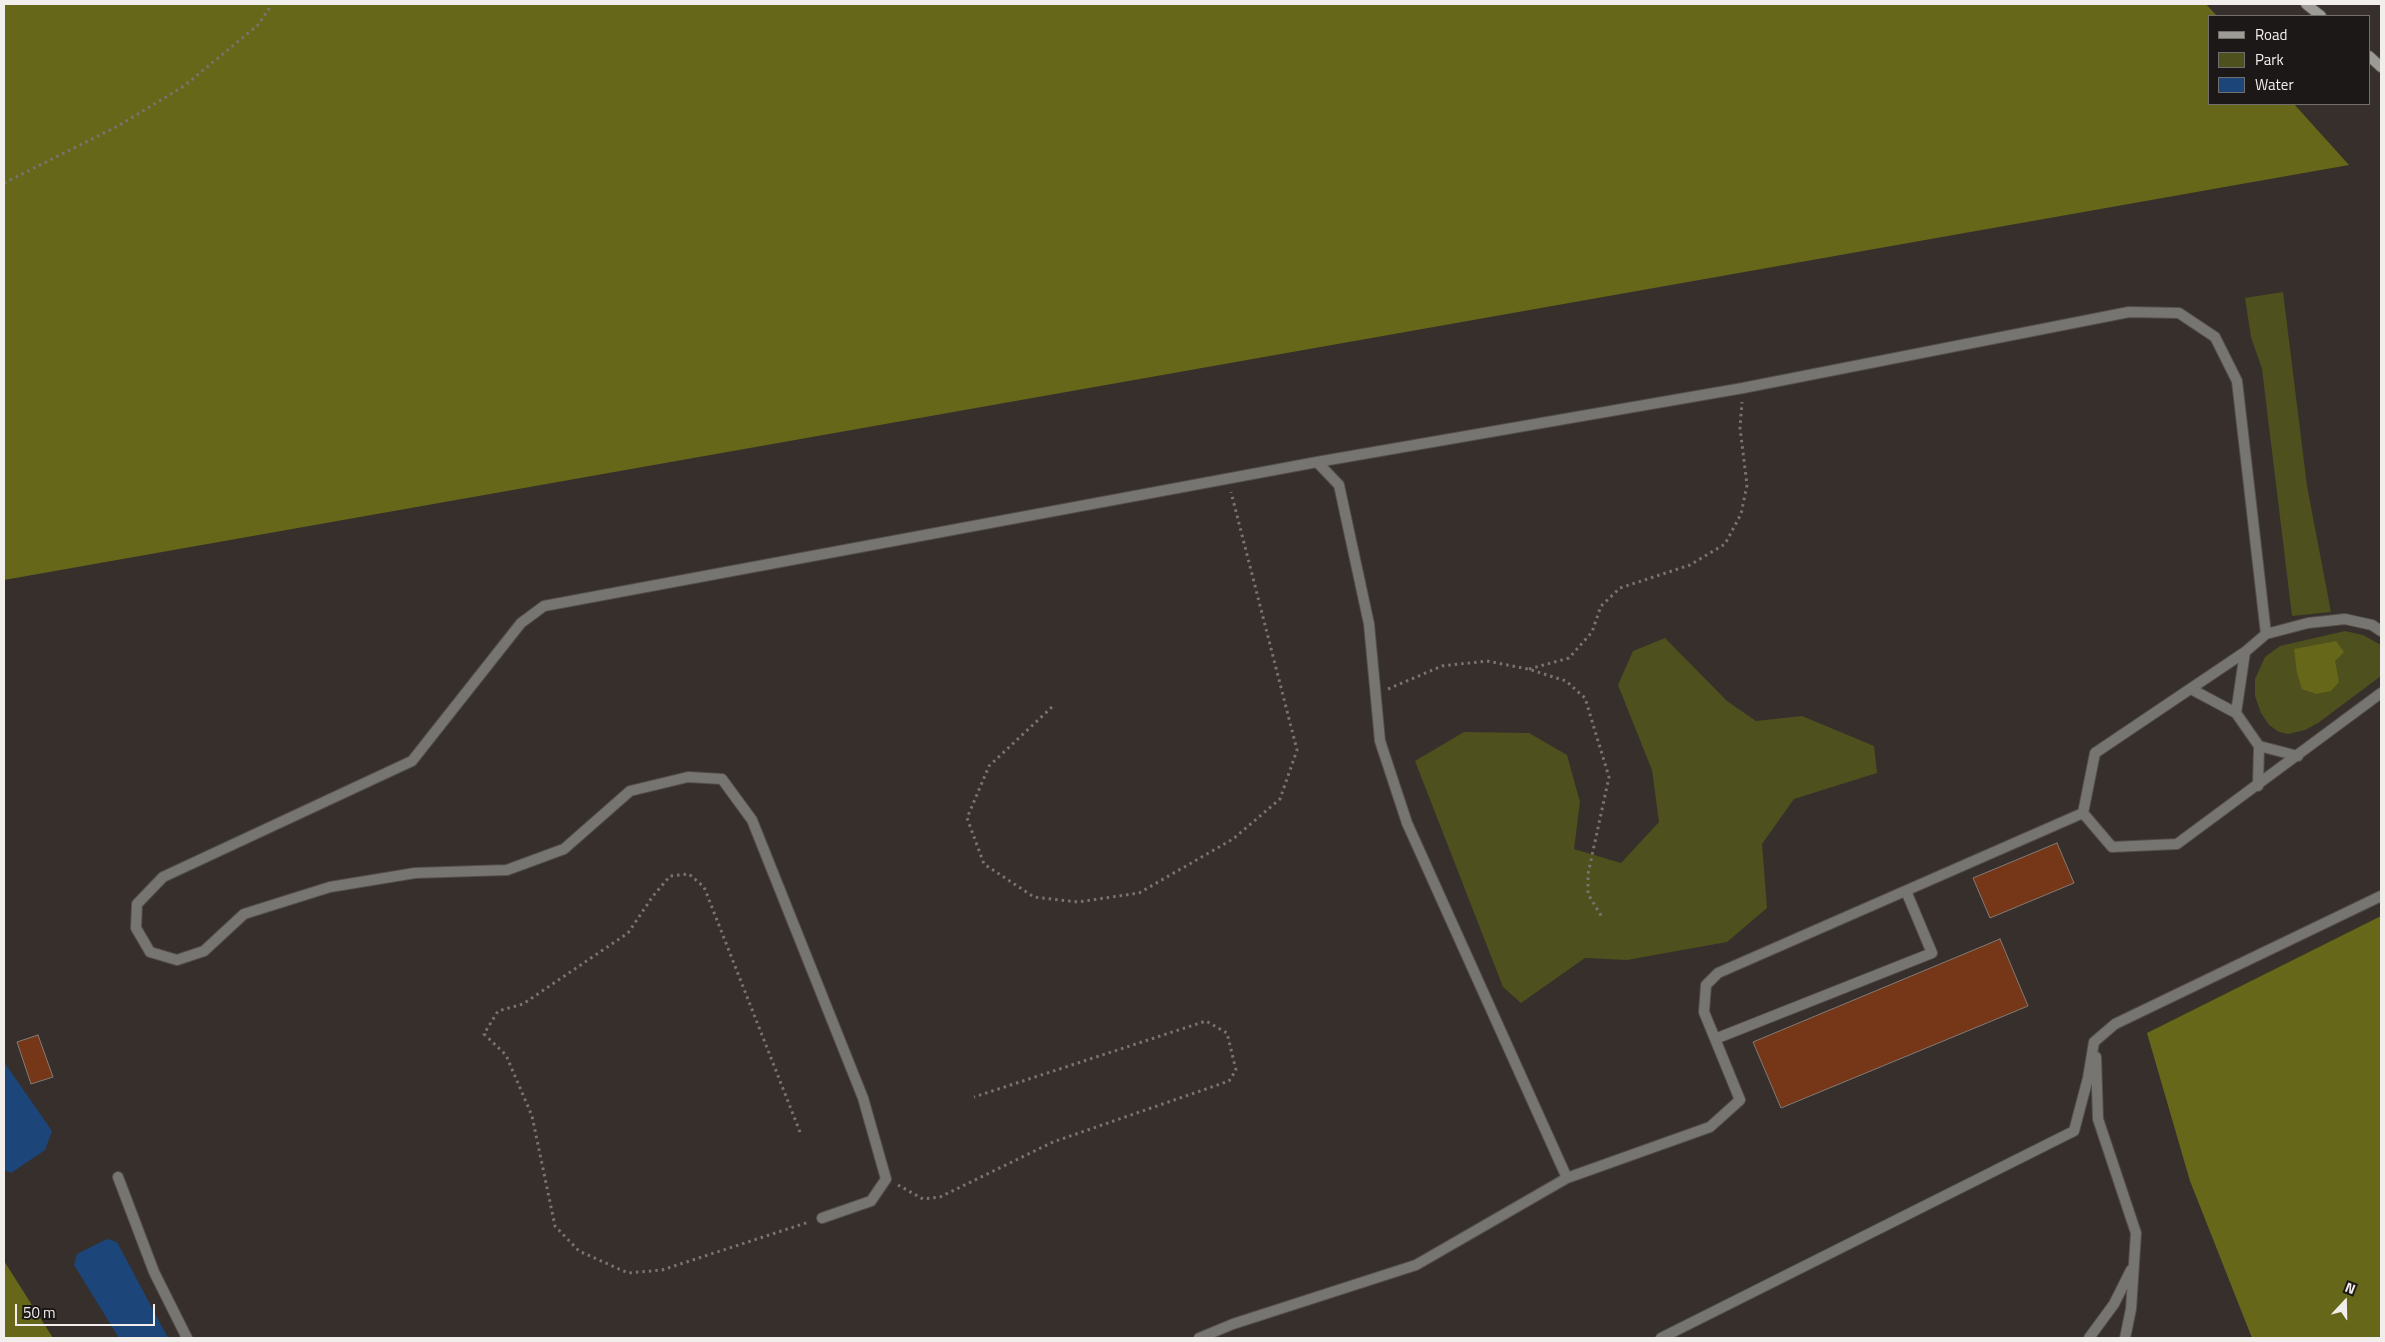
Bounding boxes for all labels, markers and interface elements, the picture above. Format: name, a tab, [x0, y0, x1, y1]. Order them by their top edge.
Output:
legend	[2208, 15, 2370, 105]
text: Road	[2255, 23, 2287, 46]
text: Park	[2255, 48, 2284, 71]
text: Water	[2255, 73, 2294, 96]
text: N	[2342, 1276, 2359, 1299]
north arrow	[2320, 1277, 2370, 1327]
scale bar	[18, 1294, 158, 1326]
text: 50 m	[23, 1301, 56, 1324]

